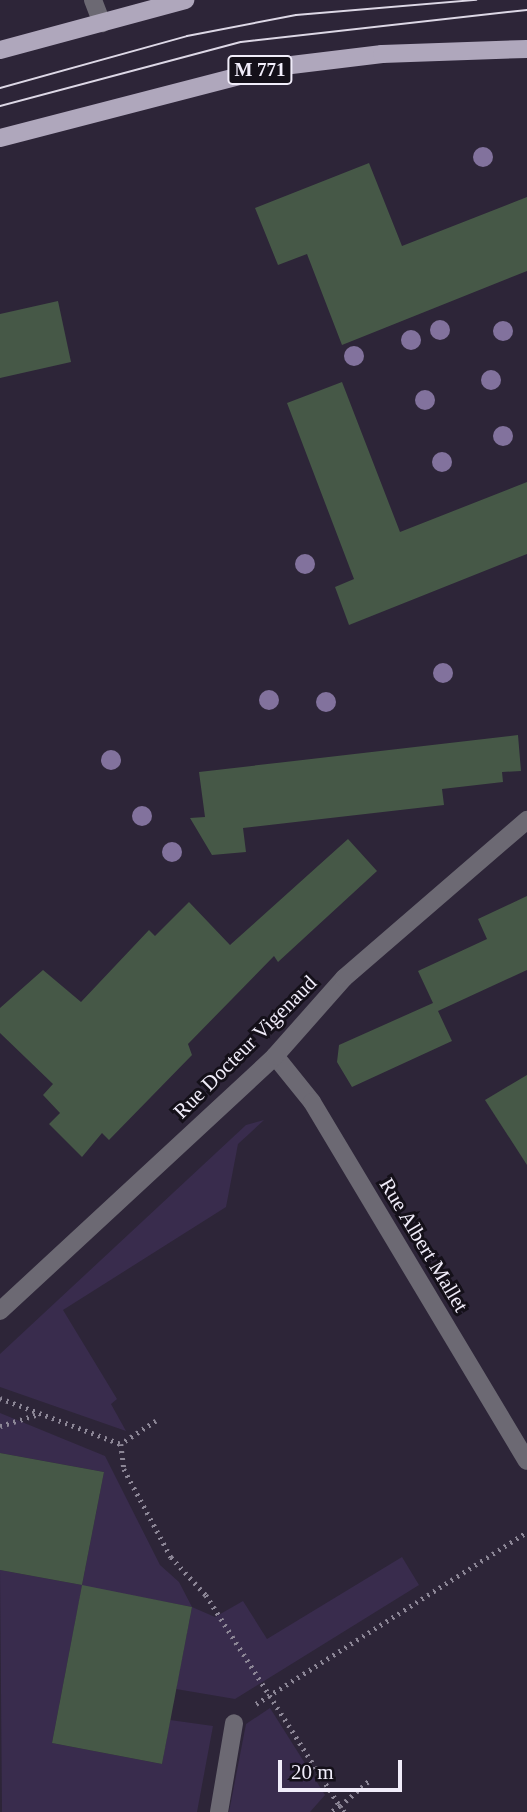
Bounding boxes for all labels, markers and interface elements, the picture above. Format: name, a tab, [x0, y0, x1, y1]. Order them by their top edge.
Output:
road number: M 771	[227, 54, 293, 86]
street label: Rue Docteur Vigenaud	[168, 970, 322, 1124]
street label: Rue Albert Mallet	[374, 1173, 474, 1317]
scale bar	[282, 1745, 406, 1789]
text: 20 m	[291, 1760, 334, 1784]

